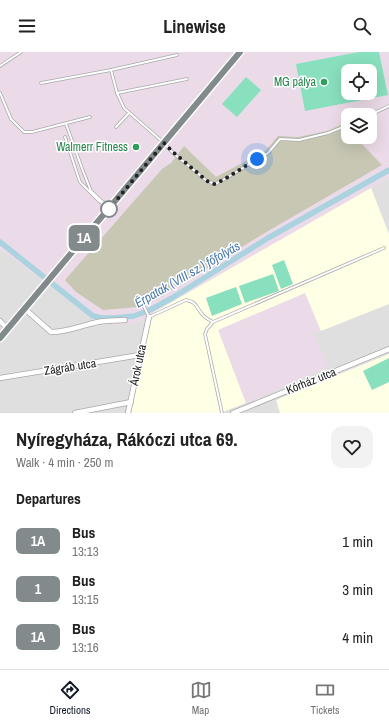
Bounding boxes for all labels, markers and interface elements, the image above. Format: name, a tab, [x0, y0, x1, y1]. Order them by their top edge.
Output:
text: Linewise	[163, 14, 226, 39]
icon: menu	[16, 15, 38, 37]
icon: search	[351, 15, 373, 37]
map controls	[341, 64, 377, 144]
button: locate	[341, 64, 377, 100]
place label: MG pálya	[274, 74, 317, 90]
marker: MG pálya	[319, 77, 329, 87]
button: layers	[341, 108, 377, 144]
place label: Walmerr Fitness	[56, 139, 128, 155]
marker: Walmerr Fitness	[131, 142, 141, 152]
your location	[247, 149, 267, 169]
unlabelled marker	[100, 200, 118, 218]
line badge: 1A	[66, 225, 102, 251]
text: 1A	[77, 229, 91, 247]
water label: Érpatak (VIII.sz.) főfolyás	[131, 237, 243, 312]
street label: Árok utca	[126, 342, 150, 388]
street label: Zágráb utca	[43, 355, 98, 379]
street label: Kórház utca	[284, 364, 339, 398]
text: Nyíregyháza, Rákóczi utca 69.	[16, 426, 238, 452]
button: heart	[331, 426, 373, 468]
text: Walk · 4 min · 250 m	[16, 454, 113, 471]
text: Departures	[16, 488, 81, 509]
text: Bus	[72, 522, 95, 543]
text: 1 min	[342, 531, 373, 552]
text: 1A	[31, 532, 45, 550]
text: 13:13	[72, 543, 99, 560]
text: Bus	[72, 570, 95, 591]
text: 3 min	[342, 579, 373, 600]
text: 1	[35, 580, 41, 598]
text: 13:15	[72, 591, 99, 608]
text: Bus	[72, 618, 95, 639]
text: 4 min	[342, 627, 373, 648]
text: 1A	[31, 628, 45, 646]
text: 13:16	[72, 639, 99, 656]
tab: Directions	[50, 679, 91, 717]
tab: Map	[190, 679, 212, 717]
tab: Tickets	[311, 679, 339, 717]

